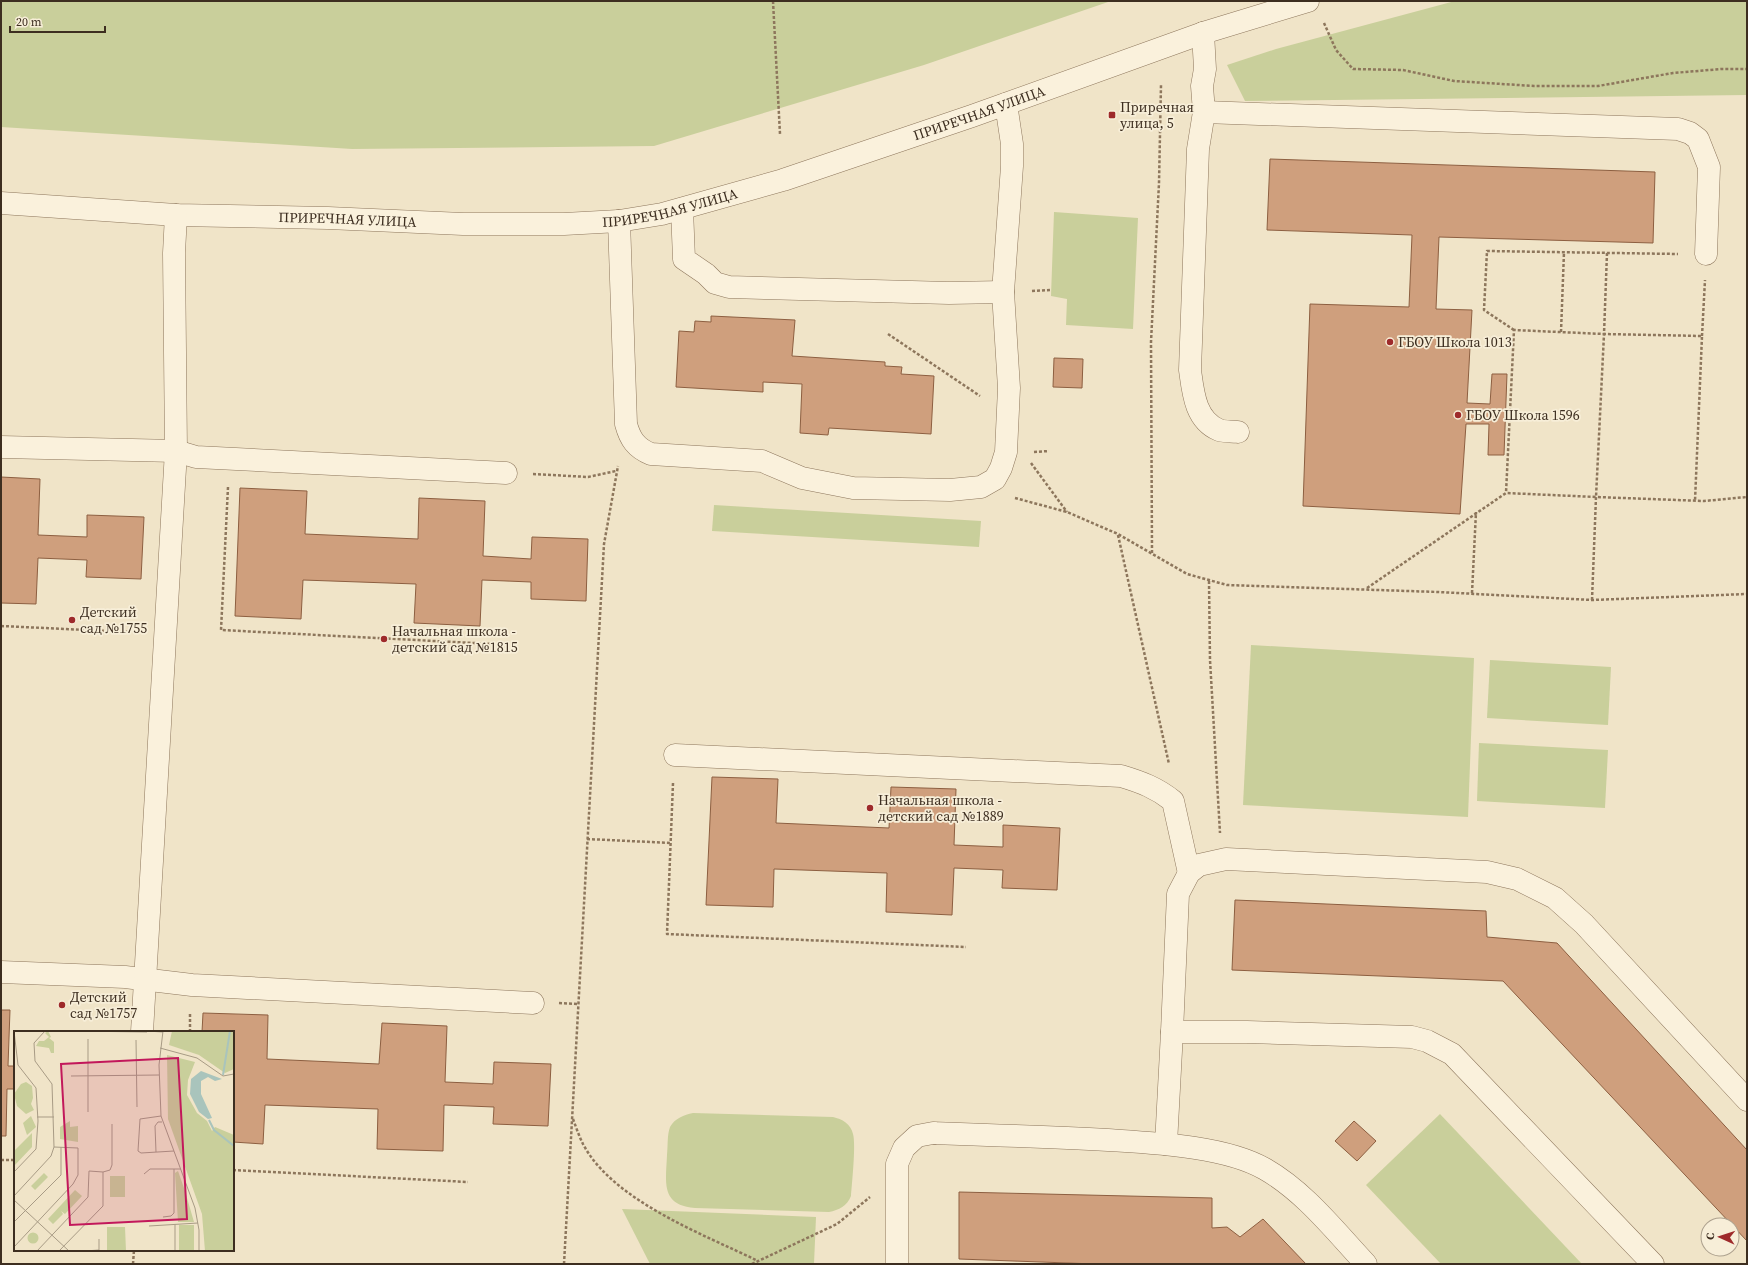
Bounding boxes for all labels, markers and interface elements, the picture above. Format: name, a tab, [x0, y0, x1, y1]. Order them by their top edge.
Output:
scale bar	[10, 8, 105, 34]
text: 20 m	[16, 14, 42, 30]
street label: ПРИРЕЧНАЯ УЛИЦА	[910, 80, 1048, 145]
place label: Приречная улица, 5	[1120, 97, 1194, 133]
marker: Приречная улица, 5	[1107, 110, 1117, 120]
street label: ПРИРЕЧНАЯ УЛИЦА	[602, 183, 740, 232]
street label: ПРИРЕЧНАЯ УЛИЦА	[278, 207, 418, 232]
place label: ГБОУ Школа 1013	[1398, 332, 1512, 352]
marker: ГБОУ Школа 1013	[1385, 337, 1395, 347]
place label: ГБОУ Школа 1596	[1466, 405, 1580, 425]
marker: ГБОУ Школа 1596	[1453, 410, 1463, 420]
place label: Детский сад №1755	[80, 602, 147, 638]
marker: Детский сад №1755	[67, 615, 77, 625]
place label: Начальная школа - детский сад №1815	[392, 621, 518, 657]
marker: Начальная школа - детский сад №1815	[379, 634, 389, 644]
place label: Начальная школа - детский сад №1889	[878, 790, 1004, 826]
marker: Начальная школа - детский сад №1889	[865, 803, 875, 813]
place label: Детский сад №1757	[70, 987, 137, 1023]
marker: Детский сад №1757	[57, 1000, 67, 1010]
inset map	[14, 1031, 234, 1251]
north arrow	[1700, 1217, 1740, 1257]
text: С	[1703, 1233, 1718, 1240]

